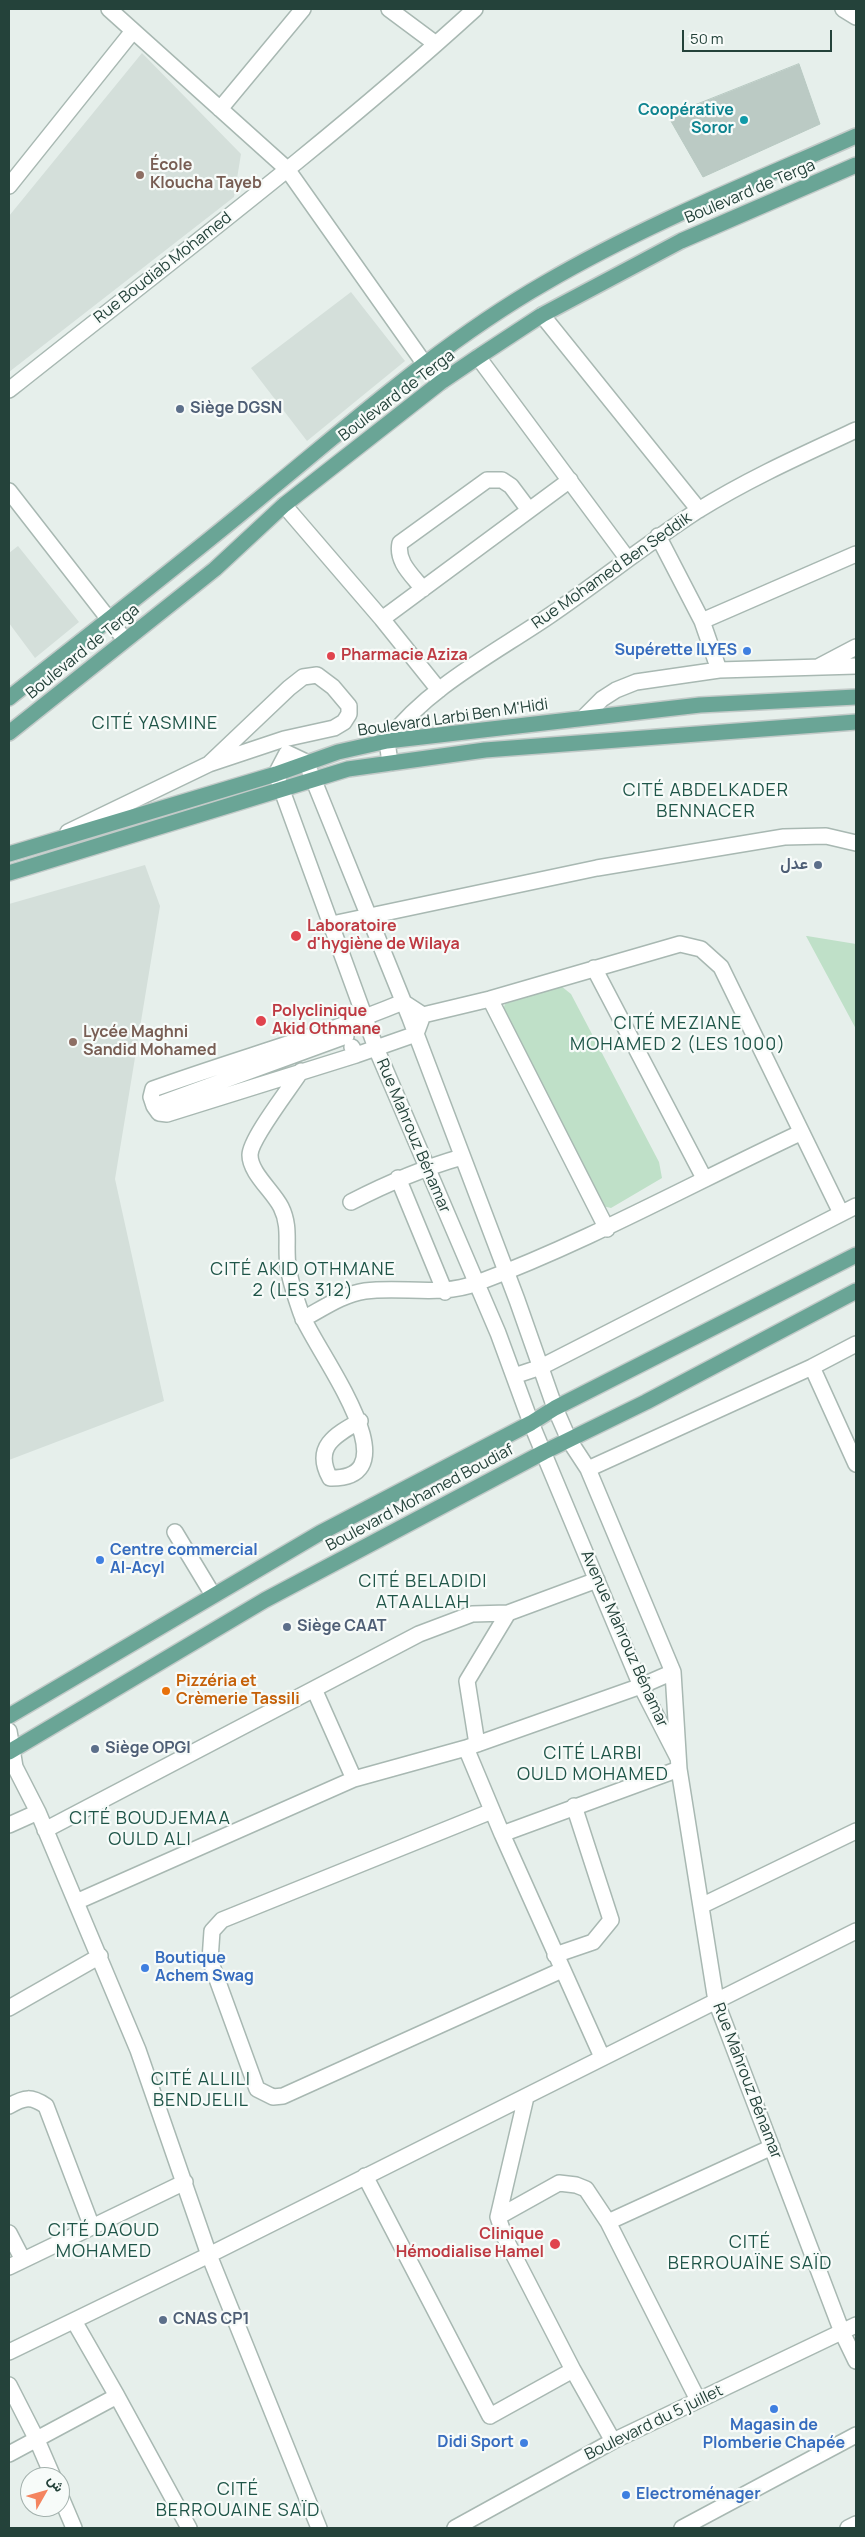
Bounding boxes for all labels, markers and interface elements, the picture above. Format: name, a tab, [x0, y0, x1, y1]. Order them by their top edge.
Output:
scale bar	[685, 20, 835, 52]
text: 50 m	[690, 28, 724, 49]
place label: Coopérative Soror	[638, 101, 734, 139]
marker: Coopérative Soror	[738, 114, 750, 126]
place label: École Kloucha Tayeb	[150, 156, 262, 194]
street label: Boulevard de Terga	[682, 156, 818, 228]
marker: École Kloucha Tayeb	[134, 169, 146, 181]
street label: Rue Boudiab Mohamed	[90, 208, 236, 328]
street label: Boulevard de Terga	[335, 346, 459, 446]
place label: Siège DGSN	[190, 399, 282, 419]
marker: Siège DGSN	[174, 403, 186, 415]
street label: Rue Mohamed Ben Seddik	[528, 509, 696, 633]
street label: Boulevard de Terga	[23, 601, 143, 703]
place label: Supérette ILYES	[614, 641, 737, 661]
marker: Supérette ILYES	[741, 645, 753, 657]
place label: Pharmacie Aziza	[341, 646, 468, 666]
marker: Pharmacie Aziza	[325, 650, 337, 662]
street label: Boulevard Larbi Ben M'Hidi	[357, 695, 549, 741]
district label: CITÉ YASMINE	[90, 713, 220, 735]
district label: CITÉ ABDELKADER BENNACER	[621, 780, 791, 822]
place label: عدل	[780, 855, 808, 875]
marker: عدل	[812, 859, 824, 871]
place label: Laboratoire d'hygiène de Wilaya	[307, 917, 460, 955]
marker: Laboratoire d'hygiène de Wilaya	[289, 929, 303, 943]
place label: Polyclinique Akid Othmane	[272, 1002, 381, 1040]
district label: CITÉ MEZIANE MOHAMED 2 (LES 1000)	[568, 1013, 788, 1056]
marker: Polyclinique Akid Othmane	[254, 1014, 268, 1028]
place label: Lycée Maghni Sandid Mohamed	[83, 1023, 217, 1061]
marker: Lycée Maghni Sandid Mohamed	[67, 1036, 79, 1048]
street label: Rue Mahrouz Bénamar	[372, 1056, 454, 1216]
district label: CITÉ AKID OTHMANE 2 (LES 312)	[208, 1259, 398, 1302]
street label: Boulevard Mohamed Boudiaf	[323, 1440, 517, 1556]
place label: Centre commercial Al-Acyl	[110, 1541, 258, 1579]
street label: Avenue Mahrouz Bénamar	[576, 1548, 672, 1730]
marker: Centre commercial Al-Acyl	[94, 1554, 106, 1566]
district label: CITÉ BELADIDI ATAALLAH	[357, 1571, 489, 1614]
place label: Siège CAAT	[297, 1617, 387, 1637]
marker: Siège CAAT	[281, 1621, 293, 1633]
place label: Pizzéria et Crèmerie Tassili	[176, 1672, 300, 1710]
marker: Pizzéria et Crèmerie Tassili	[160, 1685, 172, 1697]
place label: Siège OPGI	[105, 1739, 191, 1759]
marker: Siège OPGI	[89, 1743, 101, 1755]
district label: CITÉ LARBI OULD MOHAMED	[516, 1743, 670, 1786]
district label: CITÉ BOUDJEMAA OULD ALI	[67, 1808, 233, 1850]
place label: Boutique Achem Swag	[155, 1949, 254, 1987]
marker: Boutique Achem Swag	[139, 1962, 151, 1974]
street label: Rue Mahrouz Bénamar	[708, 2000, 786, 2162]
district label: CITÉ ALLILI BENDJELIL	[150, 2069, 252, 2112]
district label: CITÉ DAOUD MOHAMED	[47, 2220, 161, 2262]
place label: Clinique Hémodialise Hamel	[396, 2225, 544, 2263]
district label: CITÉ BERROUAÏNE SAÏD	[666, 2232, 834, 2274]
marker: Clinique Hémodialise Hamel	[548, 2237, 562, 2251]
place label: CNAS CP1	[173, 2310, 249, 2330]
marker: CNAS CP1	[157, 2314, 169, 2326]
street label: Boulevard du 5 juillet	[582, 2381, 726, 2465]
marker: Magasin de Plomberie Chapée	[768, 2403, 780, 2415]
place label: Magasin de Plomberie Chapée	[703, 2416, 845, 2454]
place label: Didi Sport	[437, 2433, 514, 2453]
marker: Didi Sport	[518, 2437, 530, 2449]
north arrow	[20, 2467, 70, 2517]
text: ش	[44, 2471, 69, 2496]
district label: CITÉ BERROUAINE SAÏD	[154, 2479, 322, 2522]
place label: Electroménager	[636, 2485, 761, 2505]
marker: Electroménager	[620, 2489, 632, 2501]

